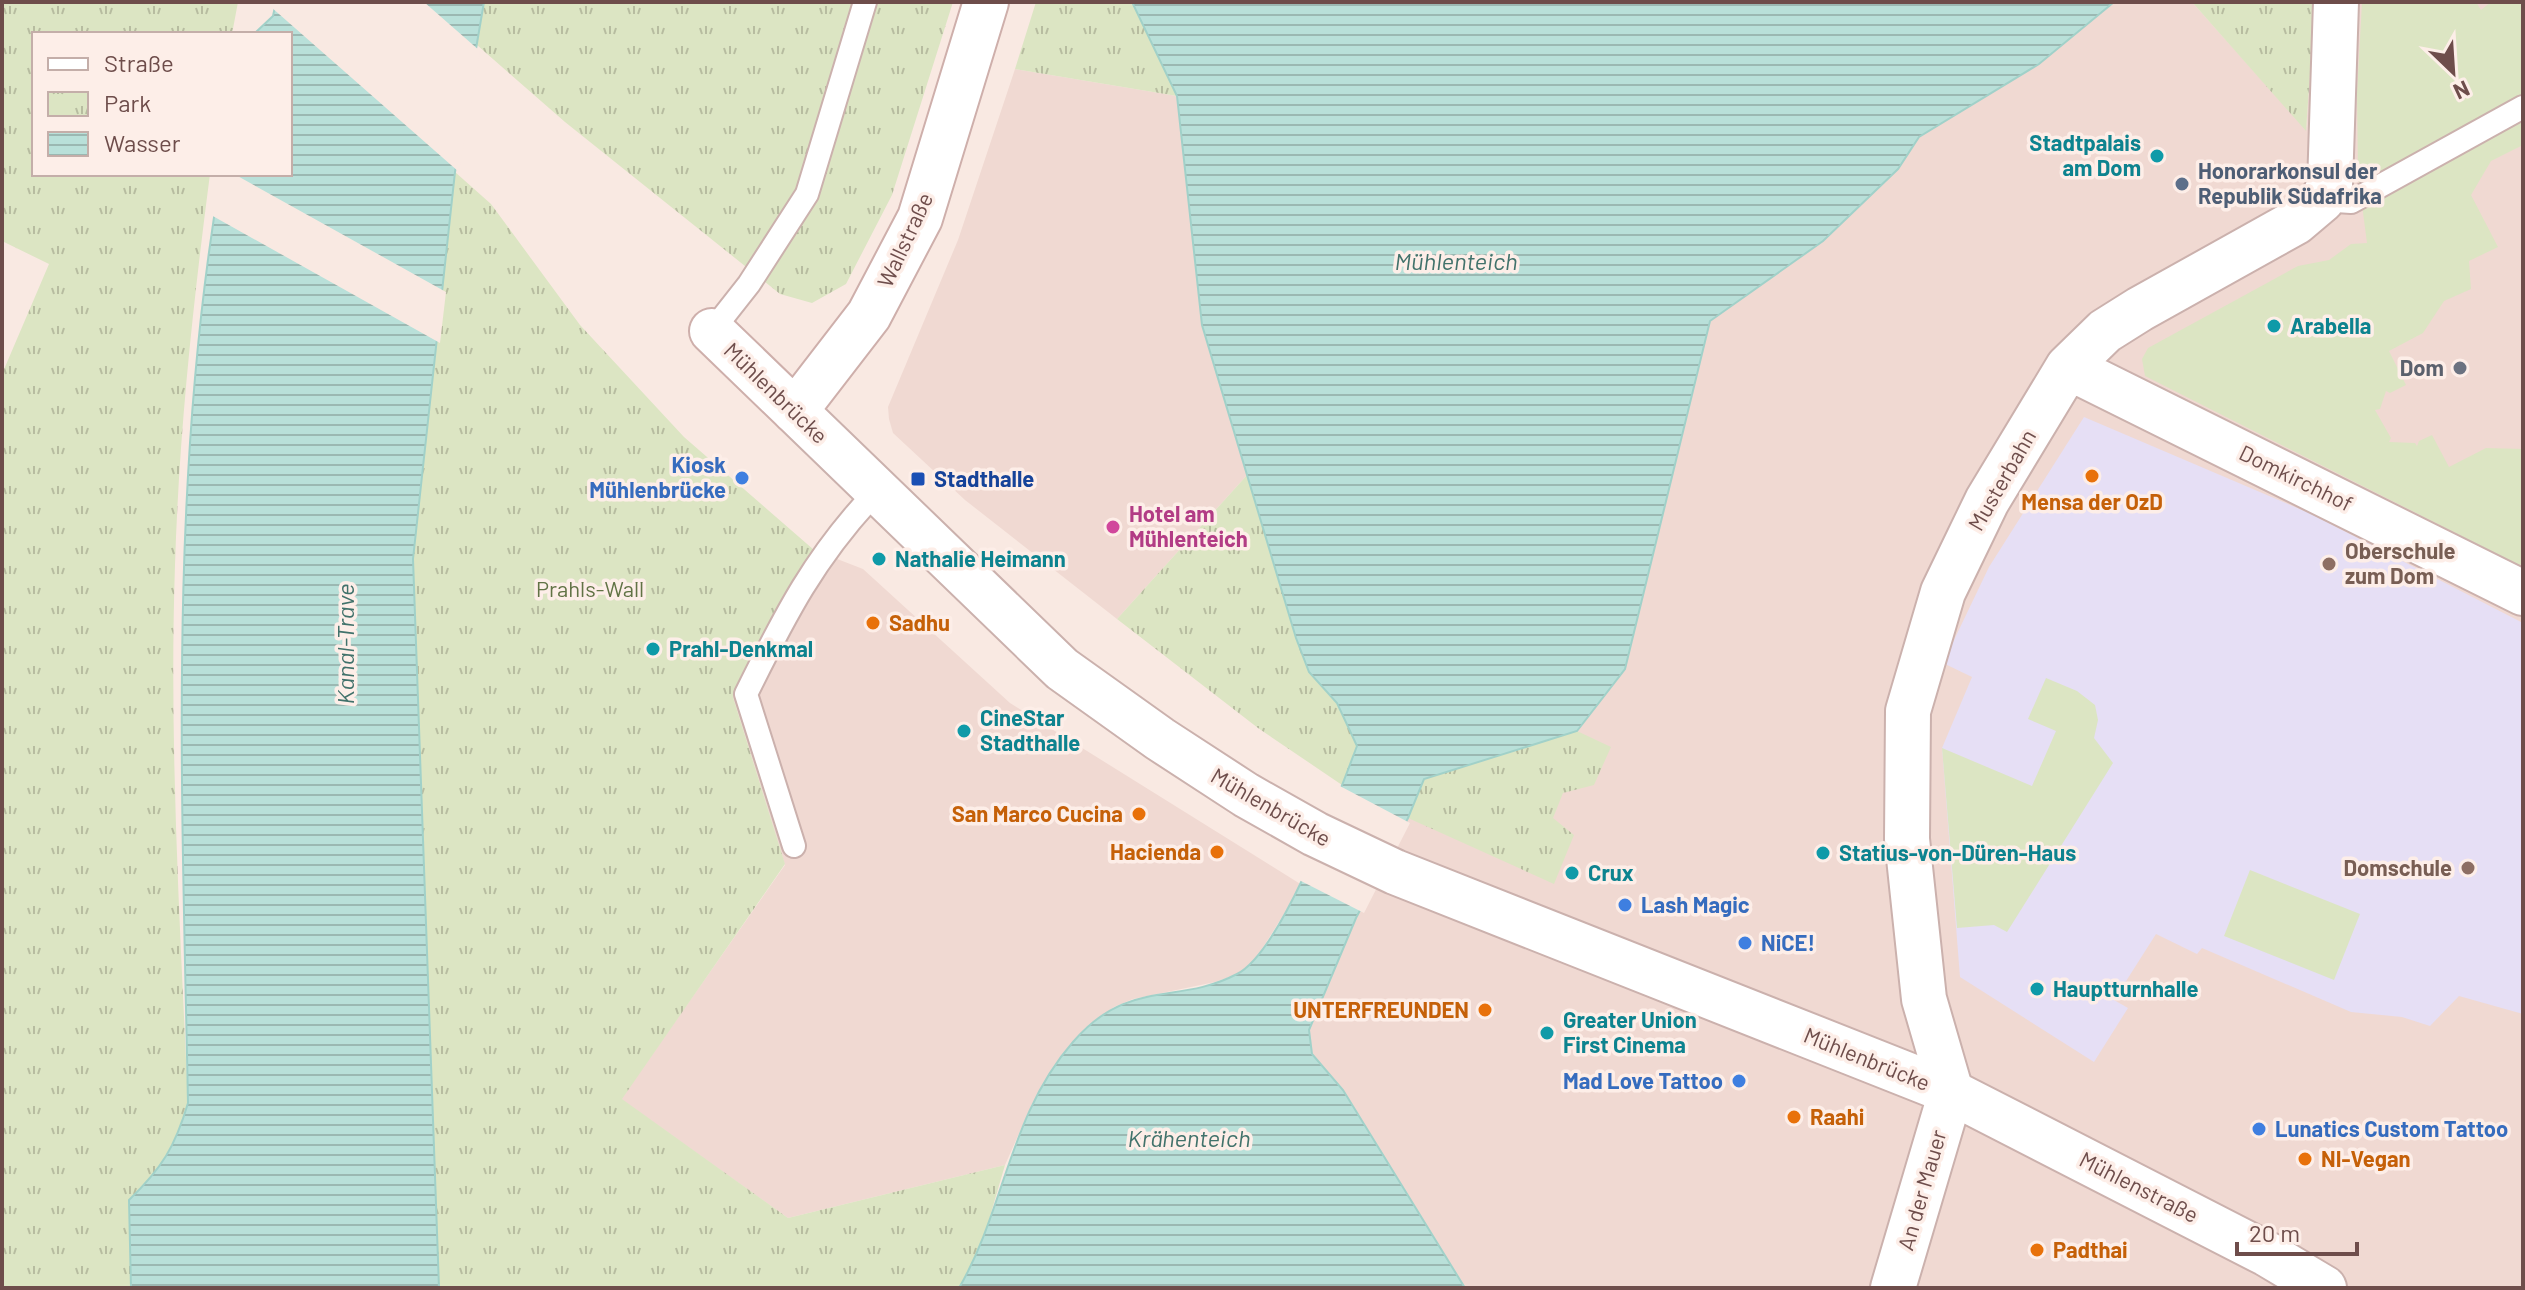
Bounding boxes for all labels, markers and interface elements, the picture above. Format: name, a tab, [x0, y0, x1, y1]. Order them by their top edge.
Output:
legend	[32, 32, 292, 176]
north arrow	[2413, 32, 2493, 112]
text: Straße	[104, 48, 174, 77]
text: N	[2450, 76, 2474, 106]
text: Park	[104, 88, 151, 117]
text: Wasser	[104, 128, 181, 157]
place label: Stadtpalais am Dom	[2029, 129, 2141, 180]
marker: Stadtpalais am Dom	[2148, 147, 2166, 165]
place label: Honorarkonsul der Republik Südafrika	[2198, 157, 2382, 208]
marker: Honorarkonsul der Republik Südafrika	[2173, 175, 2191, 193]
street label: Wallstraße	[871, 188, 937, 291]
water label: Mühlenteich	[1394, 246, 1518, 275]
place label: Arabella	[2290, 312, 2371, 338]
marker: Arabella	[2265, 317, 2283, 335]
street label: Mühlenbrücke	[720, 336, 834, 448]
place label: Dom	[2400, 354, 2444, 380]
marker: Dom	[2451, 359, 2469, 377]
street label: Musterbahn	[1962, 424, 2041, 535]
street label: Domkirchhof	[2235, 438, 2357, 516]
place label: Kiosk Mühlenbrücke	[589, 451, 726, 502]
place label: Stadthalle	[934, 465, 1034, 491]
marker: Mensa der OzD	[2083, 467, 2101, 485]
marker: Kiosk Mühlenbrücke	[733, 469, 751, 487]
marker: Stadthalle	[909, 470, 927, 488]
place label: Mensa der OzD	[2021, 488, 2163, 514]
place label: Hotel am Mühlenteich	[1129, 500, 1248, 551]
marker: Hotel am Mühlenteich	[1104, 518, 1122, 536]
place label: Oberschule zum Dom	[2345, 537, 2456, 588]
place label: Nathalie Heimann	[895, 545, 1066, 571]
marker: Nathalie Heimann	[870, 550, 888, 568]
marker: Oberschule zum Dom	[2320, 555, 2338, 573]
park label: Prahls-Wall	[536, 575, 644, 601]
water label: Kanal-Trave	[330, 583, 359, 705]
place label: Sadhu	[889, 609, 950, 635]
marker: Sadhu	[864, 614, 882, 632]
place label: Prahl-Denkmal	[669, 635, 813, 661]
marker: Prahl-Denkmal	[644, 640, 662, 658]
place label: CineStar Stadthalle	[980, 704, 1080, 755]
marker: CineStar Stadthalle	[955, 722, 973, 740]
street label: Mühlenbrücke	[1207, 761, 1336, 851]
place label: San Marco Cucina	[952, 800, 1123, 826]
marker: San Marco Cucina	[1130, 805, 1148, 823]
place label: Hacienda	[1110, 838, 1201, 864]
place label: Statius-von-Düren-Haus	[1839, 839, 2076, 865]
marker: Hacienda	[1208, 843, 1226, 861]
marker: Statius-von-Düren-Haus	[1814, 844, 1832, 862]
place label: Domschule	[2344, 854, 2452, 880]
place label: Crux	[1588, 859, 1634, 885]
marker: Domschule	[2459, 859, 2477, 877]
marker: Crux	[1563, 864, 1581, 882]
place label: Lash Magic	[1641, 891, 1750, 917]
marker: Lash Magic	[1616, 896, 1634, 914]
place label: NiCE!	[1761, 929, 1815, 955]
marker: NiCE!	[1736, 934, 1754, 952]
place label: Hauptturnhalle	[2053, 975, 2198, 1001]
marker: Hauptturnhalle	[2028, 980, 2046, 998]
place label: UNTERFREUNDEN	[1293, 996, 1469, 1022]
marker: UNTERFREUNDEN	[1476, 1001, 1494, 1019]
place label: Greater Union First Cinema	[1563, 1006, 1697, 1057]
street label: Mühlenbrücke	[1801, 1021, 1934, 1095]
marker: Greater Union First Cinema	[1538, 1024, 1556, 1042]
place label: Mad Love Tattoo	[1563, 1067, 1723, 1093]
marker: Mad Love Tattoo	[1730, 1072, 1748, 1090]
place label: Raahi	[1810, 1103, 1864, 1129]
marker: Raahi	[1785, 1108, 1803, 1126]
place label: Lunatics Custom Tattoo	[2275, 1115, 2508, 1141]
marker: Lunatics Custom Tattoo	[2250, 1120, 2268, 1138]
water label: Krähenteich	[1128, 1123, 1250, 1152]
street label: An der Mauer	[1891, 1126, 1951, 1253]
street label: Mühlenstraße	[2076, 1145, 2203, 1227]
place label: NI-Vegan	[2321, 1145, 2411, 1171]
marker: NI-Vegan	[2296, 1150, 2314, 1168]
scale bar	[2237, 1206, 2357, 1256]
text: 20 m	[2249, 1218, 2300, 1247]
place label: Padthai	[2053, 1236, 2128, 1262]
marker: Padthai	[2028, 1241, 2046, 1259]

